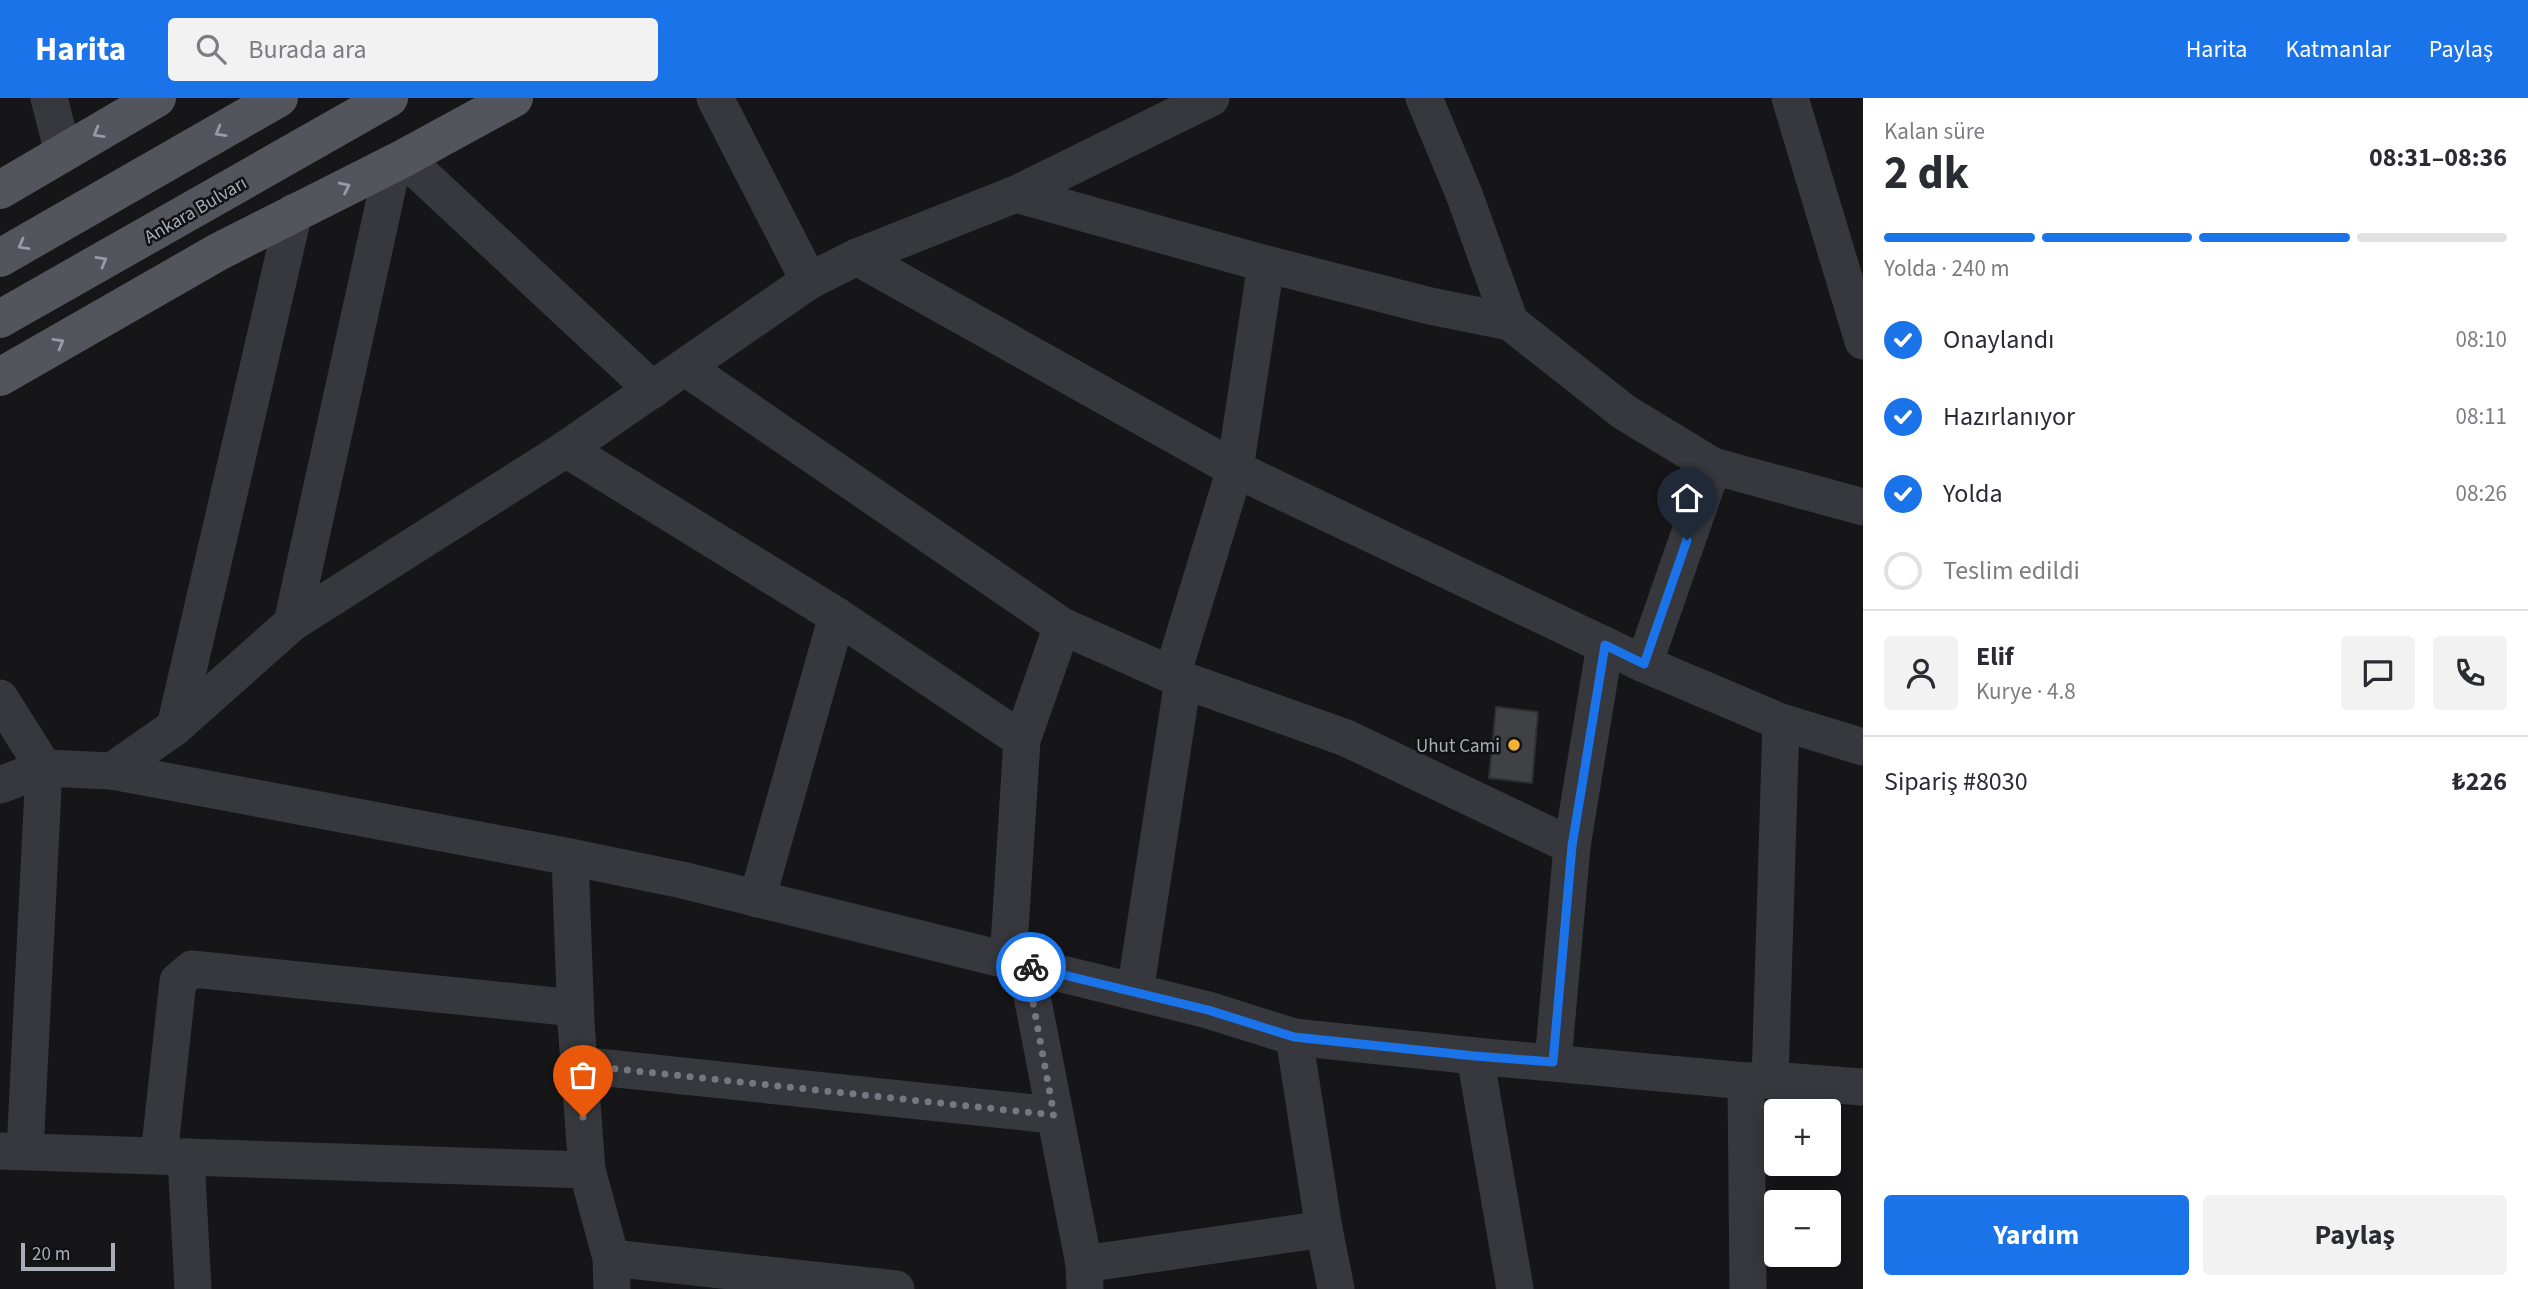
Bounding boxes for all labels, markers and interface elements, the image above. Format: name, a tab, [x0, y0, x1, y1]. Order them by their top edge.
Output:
search box	[168, 18, 658, 81]
text: Harita	[35, 26, 126, 73]
icon: search	[192, 30, 230, 68]
text: Burada ara	[248, 31, 367, 68]
text: Harita	[2186, 32, 2247, 67]
text: Katmanlar	[2285, 32, 2391, 67]
text: Paylaş	[2429, 32, 2493, 67]
text: Kalan süre	[1884, 115, 1985, 148]
one-way arrow	[92, 124, 105, 137]
one-way arrow	[215, 124, 228, 137]
text: 08:31–08:36	[2369, 139, 2507, 176]
text: 2 dk	[1884, 141, 1969, 206]
street label: Ankara Bulvarı	[139, 170, 252, 251]
one-way arrow	[338, 182, 350, 196]
one-way arrow	[17, 237, 30, 250]
text: Yolda · 240 m	[1884, 252, 2010, 285]
one-way arrow	[95, 256, 107, 269]
icon: check	[1884, 321, 1922, 359]
text: Onaylandı	[1943, 321, 2055, 358]
text: 08:10	[2456, 323, 2507, 356]
one-way arrow	[52, 338, 65, 351]
icon: check	[1884, 398, 1922, 436]
text: Hazırlanıyor	[1943, 398, 2075, 435]
text: 08:11	[2456, 400, 2507, 433]
pin	[1657, 468, 1717, 540]
icon: check	[1884, 475, 1922, 513]
text: Yolda	[1943, 475, 2003, 512]
text: 08:26	[2456, 477, 2507, 510]
icon: home	[1668, 479, 1706, 517]
text: Teslim edildi	[1943, 552, 2080, 589]
button: person	[1884, 636, 1958, 710]
button: chat	[2341, 636, 2415, 710]
button: phone	[2433, 636, 2507, 710]
text: Elif	[1976, 638, 2014, 675]
text: Kurye · 4.8	[1976, 675, 2076, 708]
place label: Uhut Cami	[1416, 733, 1500, 760]
marker: Uhut Cami	[1506, 737, 1522, 753]
text: Sipariş #8030	[1884, 763, 2028, 800]
text: ₺226	[2452, 763, 2507, 800]
courier	[996, 932, 1066, 1002]
icon: bike	[1012, 948, 1050, 986]
pin	[553, 1045, 613, 1117]
icon: bag	[564, 1056, 602, 1094]
map controls	[1764, 1099, 1841, 1267]
button: +	[1764, 1099, 1841, 1176]
button: −	[1764, 1190, 1841, 1267]
button: Yardım	[1884, 1195, 2189, 1275]
button: Paylaş	[2203, 1195, 2507, 1275]
scale bar	[21, 1240, 116, 1272]
text: 20 m	[32, 1241, 70, 1268]

